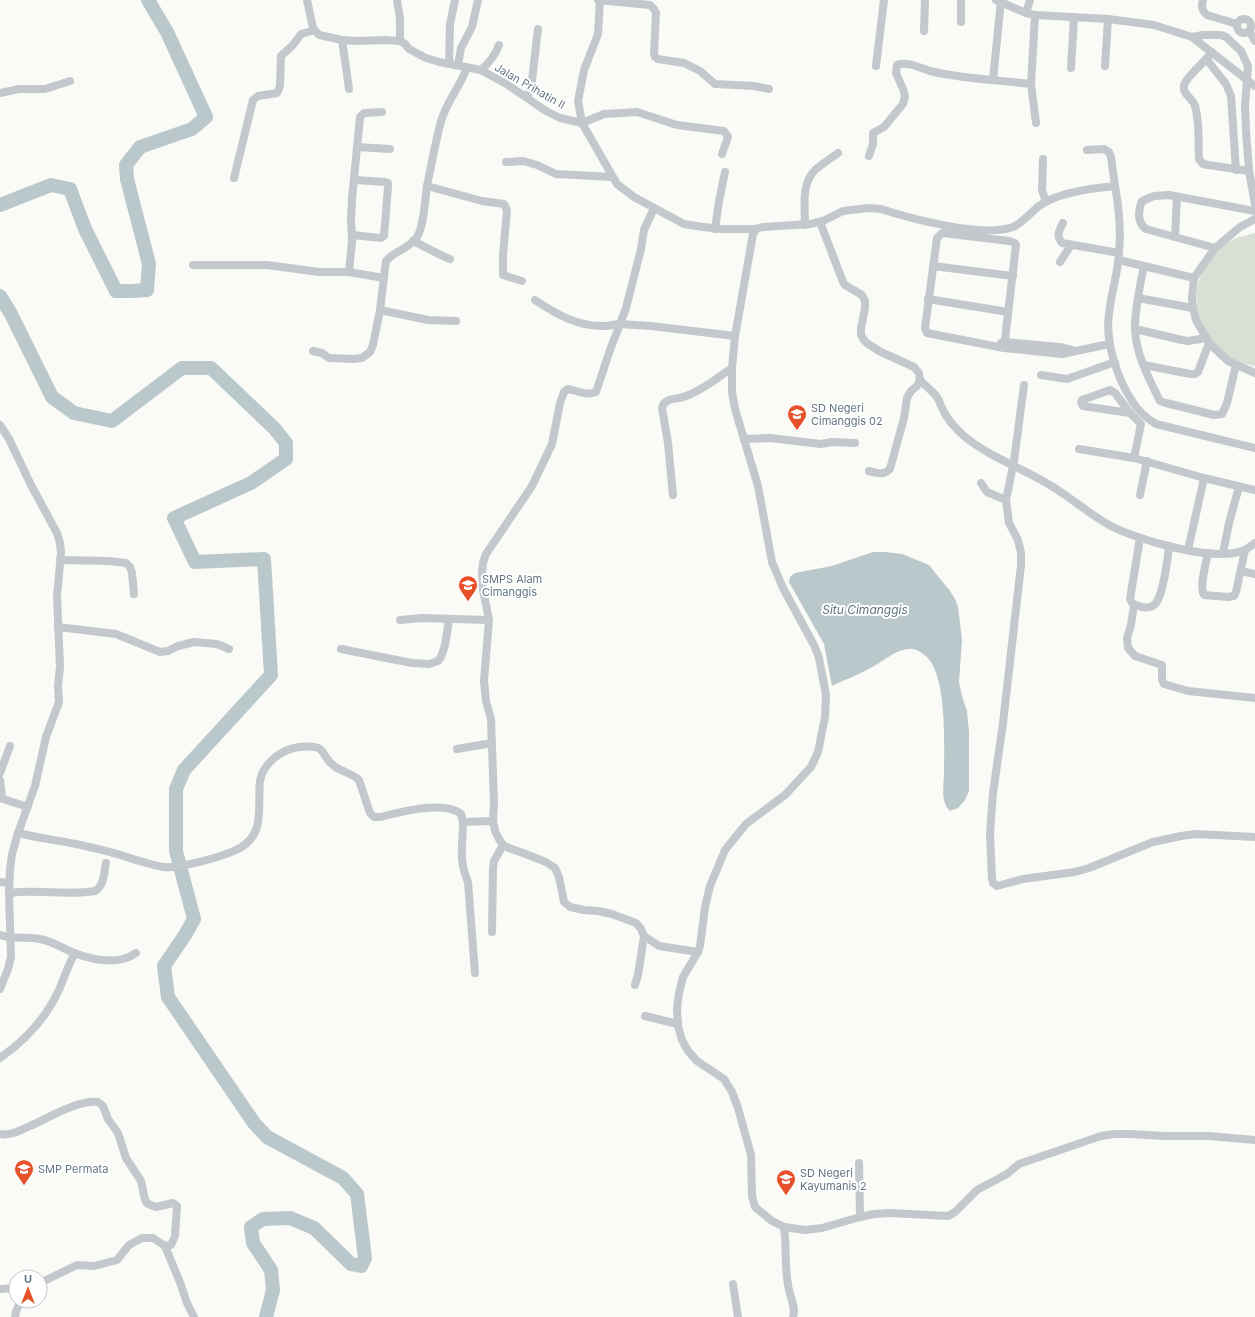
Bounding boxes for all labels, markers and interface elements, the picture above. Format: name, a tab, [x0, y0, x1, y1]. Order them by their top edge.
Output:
street label: Jalan Prihatin II	[492, 60, 568, 112]
place label: SD Negeri Cimanggis 02	[811, 401, 883, 428]
school or university icon: SD Negeri Cimanggis 02	[786, 403, 808, 431]
place label: SMPS Alam Cimanggis	[482, 572, 542, 599]
school or university icon: SMPS Alam Cimanggis	[457, 574, 479, 602]
water label: Situ Cimanggis	[822, 602, 908, 617]
school or university icon: SMP Permata	[13, 1158, 35, 1186]
place label: SMP Permata	[38, 1162, 108, 1176]
place label: SD Negeri Kayumanis 2	[800, 1166, 867, 1193]
school or university icon: SD Negeri Kayumanis 2	[775, 1168, 797, 1196]
north arrow	[8, 1269, 48, 1309]
text: U	[24, 1272, 32, 1286]

